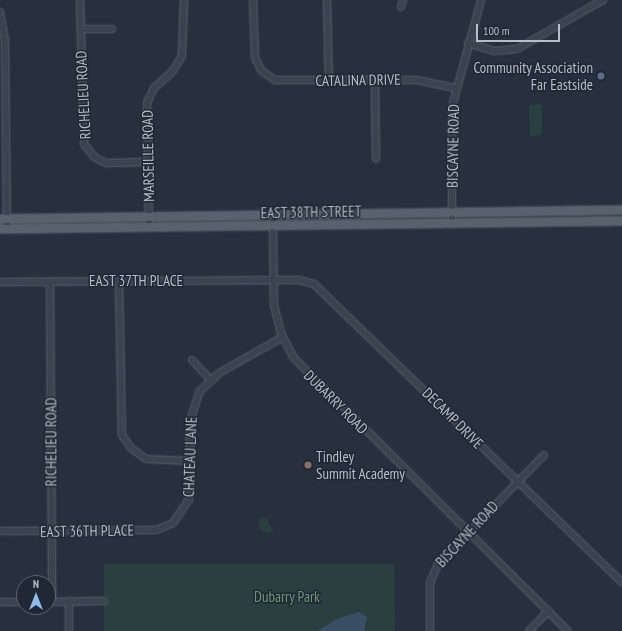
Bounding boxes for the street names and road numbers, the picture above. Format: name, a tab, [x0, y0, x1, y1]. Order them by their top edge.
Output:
street label: RICHELIEU ROAD	[72, 50, 94, 140]
street label: CATALINA DRIVE	[315, 70, 401, 90]
street label: BISCAYNE ROAD	[443, 104, 463, 188]
street label: MARSEILLE ROAD	[138, 110, 158, 202]
street label: EAST 38TH STREET	[260, 202, 362, 222]
street label: EAST 37TH PLACE	[89, 272, 183, 290]
street label: DUBARRY ROAD	[300, 366, 372, 438]
street label: DECAMP DRIVE	[419, 384, 487, 452]
street label: RICHELIEU ROAD	[42, 398, 60, 486]
street label: CHATEAU LANE	[180, 417, 200, 497]
street label: BISCAYNE ROAD	[432, 497, 502, 571]
street label: EAST 36TH PLACE	[40, 521, 134, 541]

